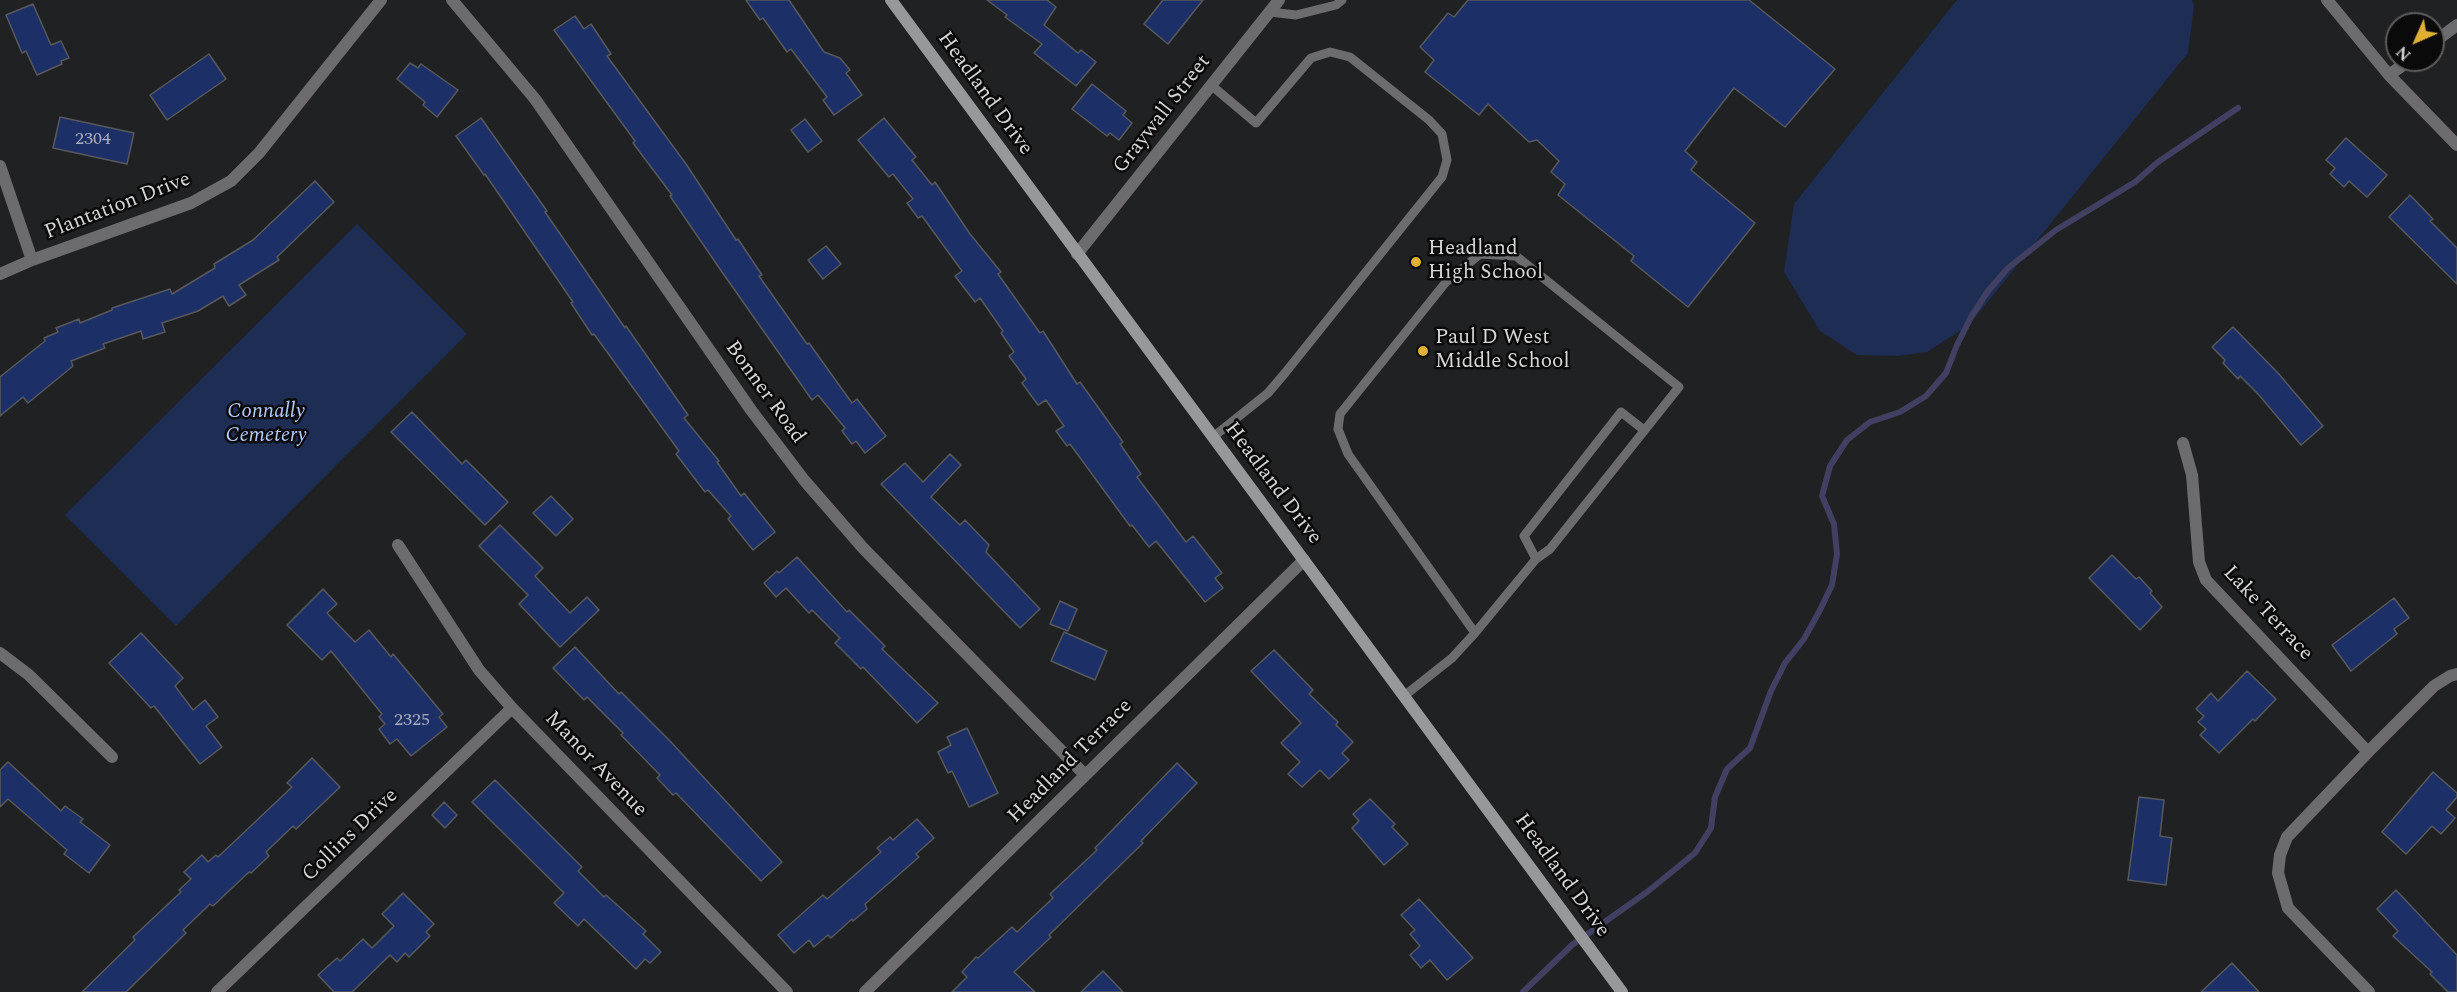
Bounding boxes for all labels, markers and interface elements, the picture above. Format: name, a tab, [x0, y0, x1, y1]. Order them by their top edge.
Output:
north arrow	[2385, 12, 2445, 72]
street label: Headland Drive	[931, 27, 1037, 161]
text: N	[2391, 40, 2417, 66]
street label: Graywall Street	[1109, 51, 1217, 179]
house number: 2304	[75, 129, 111, 151]
street label: Plantation Drive	[42, 168, 194, 246]
place label: Headland High School	[1428, 237, 1543, 287]
marker: Headland High School	[1409, 255, 1423, 269]
place label: Paul D West Middle School	[1435, 326, 1570, 376]
street label: Bonner Road	[718, 337, 810, 449]
marker: Paul D West Middle School	[1416, 344, 1430, 358]
park label: Connally Cemetery	[225, 400, 307, 450]
street label: Headland Drive	[1218, 418, 1326, 550]
street label: Lake Terrace	[2217, 561, 2317, 667]
street label: Headland Terrace	[1004, 695, 1138, 829]
street label: Manor Avenue	[538, 707, 652, 823]
house number: 2325	[394, 710, 430, 732]
street label: Collins Drive	[298, 784, 404, 888]
street label: Headland Drive	[1508, 809, 1614, 943]

